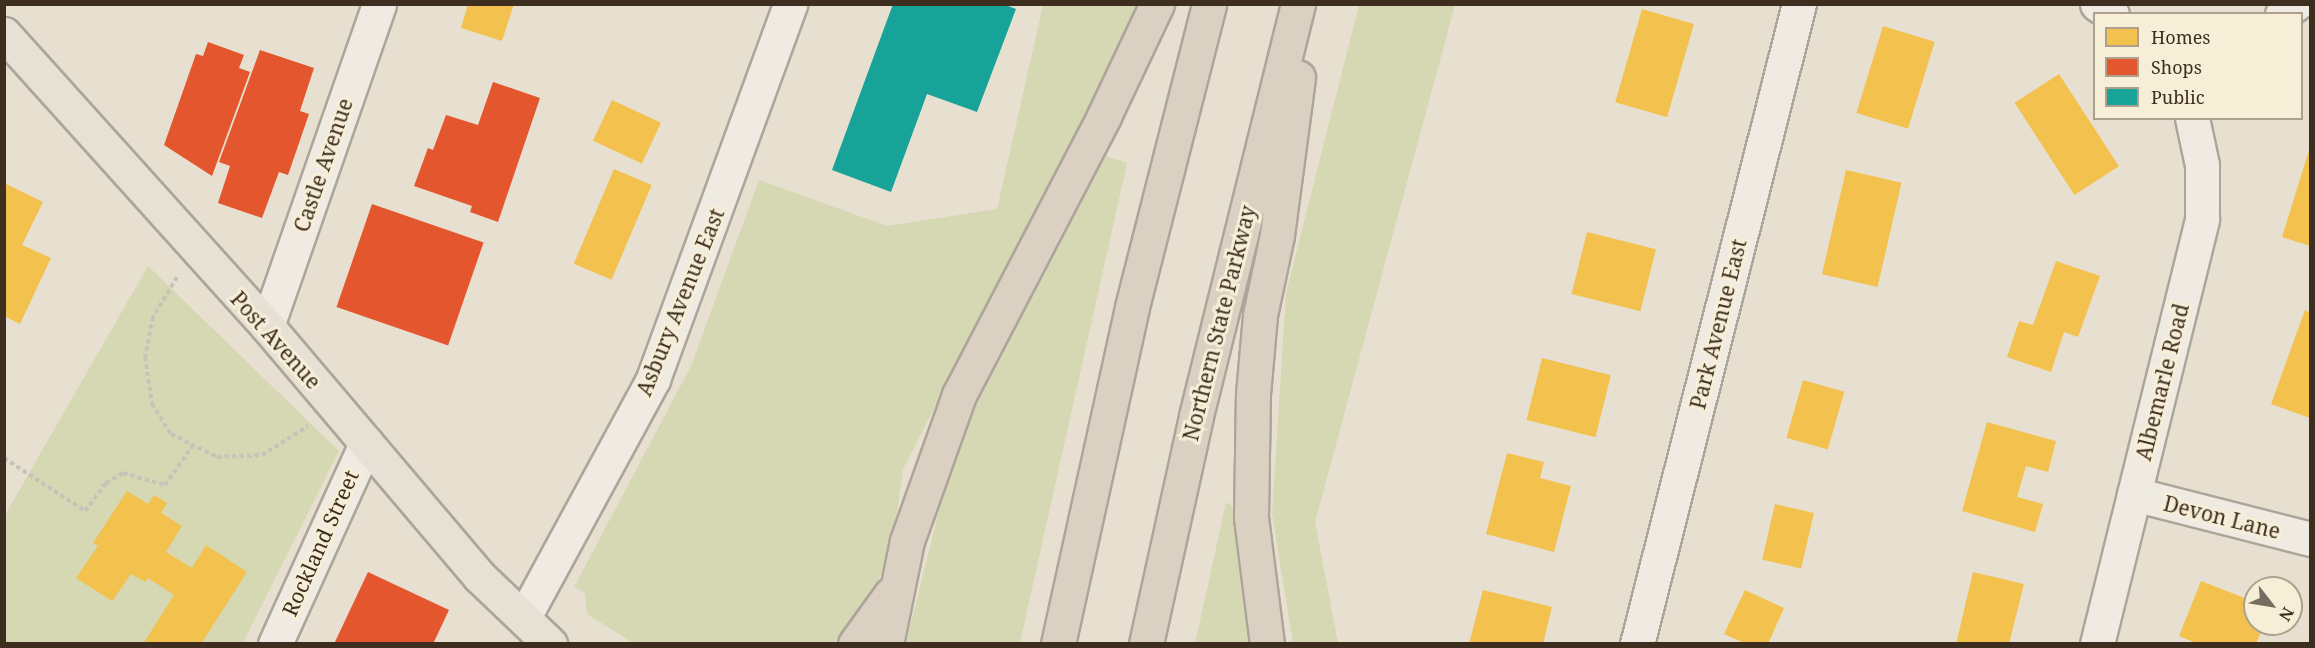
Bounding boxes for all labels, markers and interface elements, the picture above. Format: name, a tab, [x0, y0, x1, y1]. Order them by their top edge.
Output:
legend	[2093, 12, 2303, 120]
text: Homes	[2151, 25, 2210, 49]
text: Shops	[2151, 55, 2202, 79]
text: Public	[2151, 85, 2205, 109]
street label: Castle Avenue	[288, 95, 358, 235]
street label: Northern State Parkway	[1178, 203, 1260, 443]
street label: Asbury Avenue East	[631, 205, 729, 399]
street label: Park Avenue East	[1685, 236, 1751, 412]
street label: Post Avenue	[226, 286, 326, 394]
street label: Albemarle Road	[2130, 301, 2194, 463]
street label: Rockland Street	[276, 466, 364, 620]
street label: Devon Lane	[2161, 490, 2283, 544]
north arrow	[2243, 576, 2303, 636]
text: N	[2274, 603, 2299, 625]

